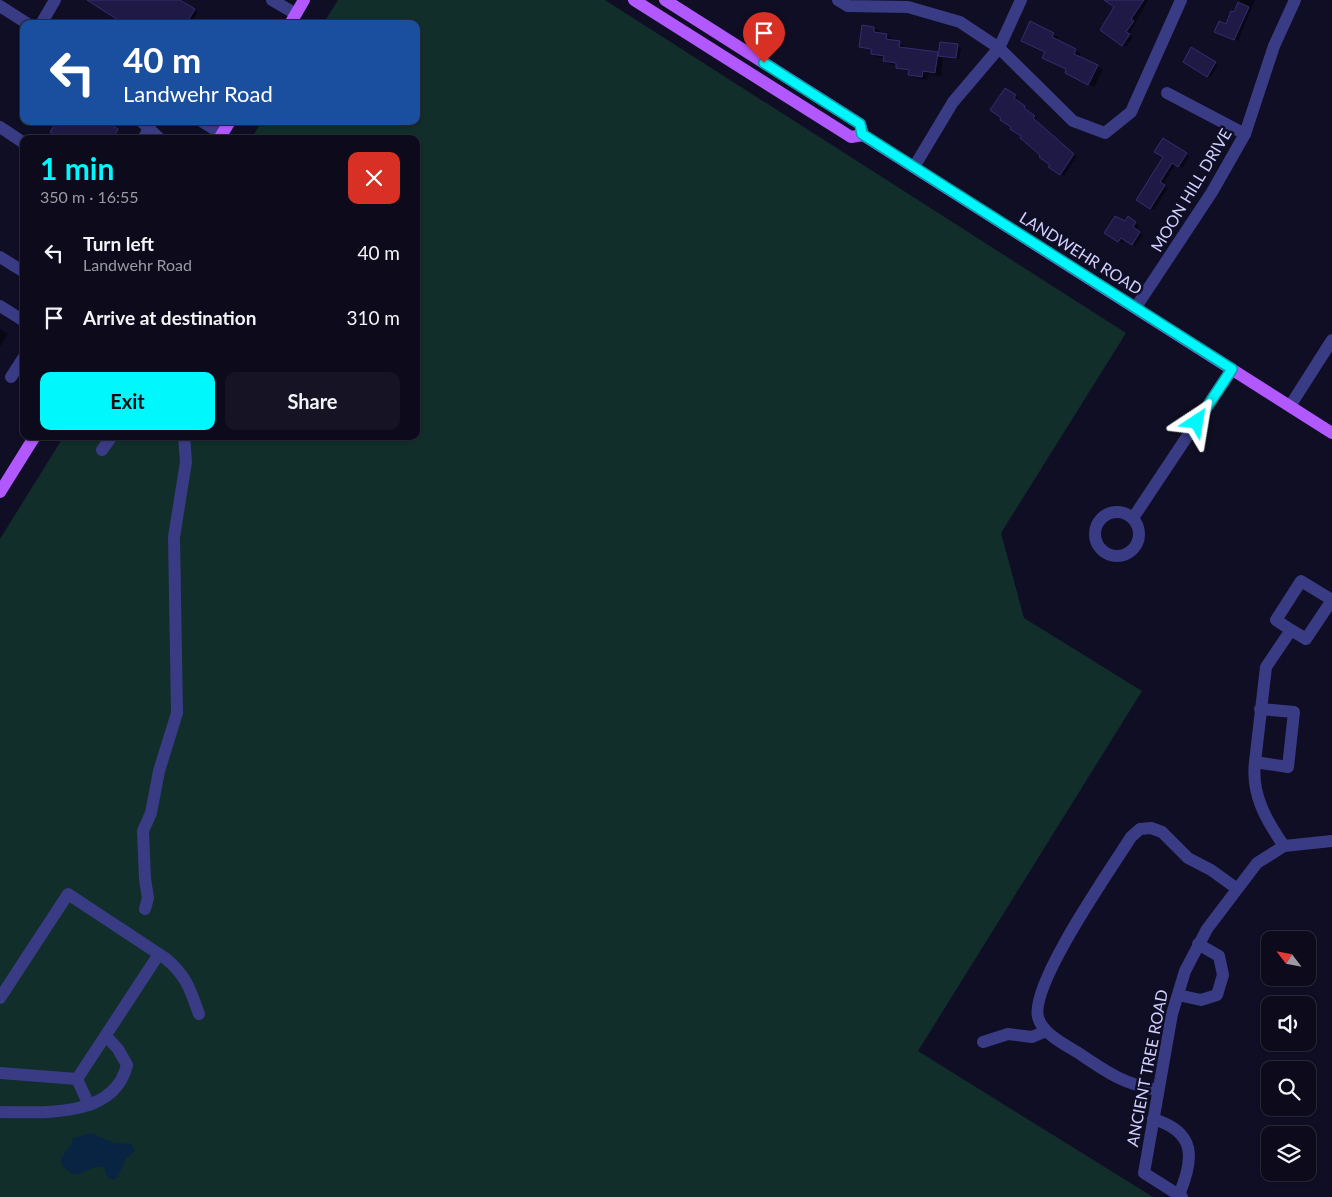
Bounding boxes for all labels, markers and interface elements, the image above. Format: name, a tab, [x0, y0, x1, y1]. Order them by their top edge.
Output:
pin	[743, 12, 785, 63]
icon: arrive	[750, 19, 778, 47]
text: 40 m	[123, 38, 201, 80]
icon: left	[40, 40, 105, 105]
text: Landwehr Road	[123, 80, 273, 107]
street label: MOON HILL DRIVE	[1146, 125, 1235, 255]
text: 1 min	[40, 150, 114, 186]
button: close	[348, 152, 400, 204]
text: 350 m · 16:55	[40, 187, 139, 206]
street label: LANDWEHR ROAD	[1017, 207, 1146, 298]
text: Turn left	[83, 232, 154, 255]
icon: left	[40, 239, 68, 267]
text: 40 m	[357, 241, 400, 264]
text: Landwehr Road	[83, 255, 192, 274]
icon: arrive	[40, 304, 68, 332]
text: Arrive at destination	[83, 306, 256, 329]
text: 310 m	[346, 306, 400, 329]
button: Exit	[40, 372, 215, 430]
button: Share	[225, 372, 400, 430]
position arrow	[1170, 395, 1222, 447]
north arrow	[1261, 931, 1316, 986]
map controls	[1261, 931, 1316, 1181]
street label: ANCIENT TREE ROAD	[1122, 988, 1171, 1148]
button: sound	[1261, 996, 1316, 1051]
button: search	[1261, 1061, 1316, 1116]
button: layers	[1261, 1126, 1316, 1181]

